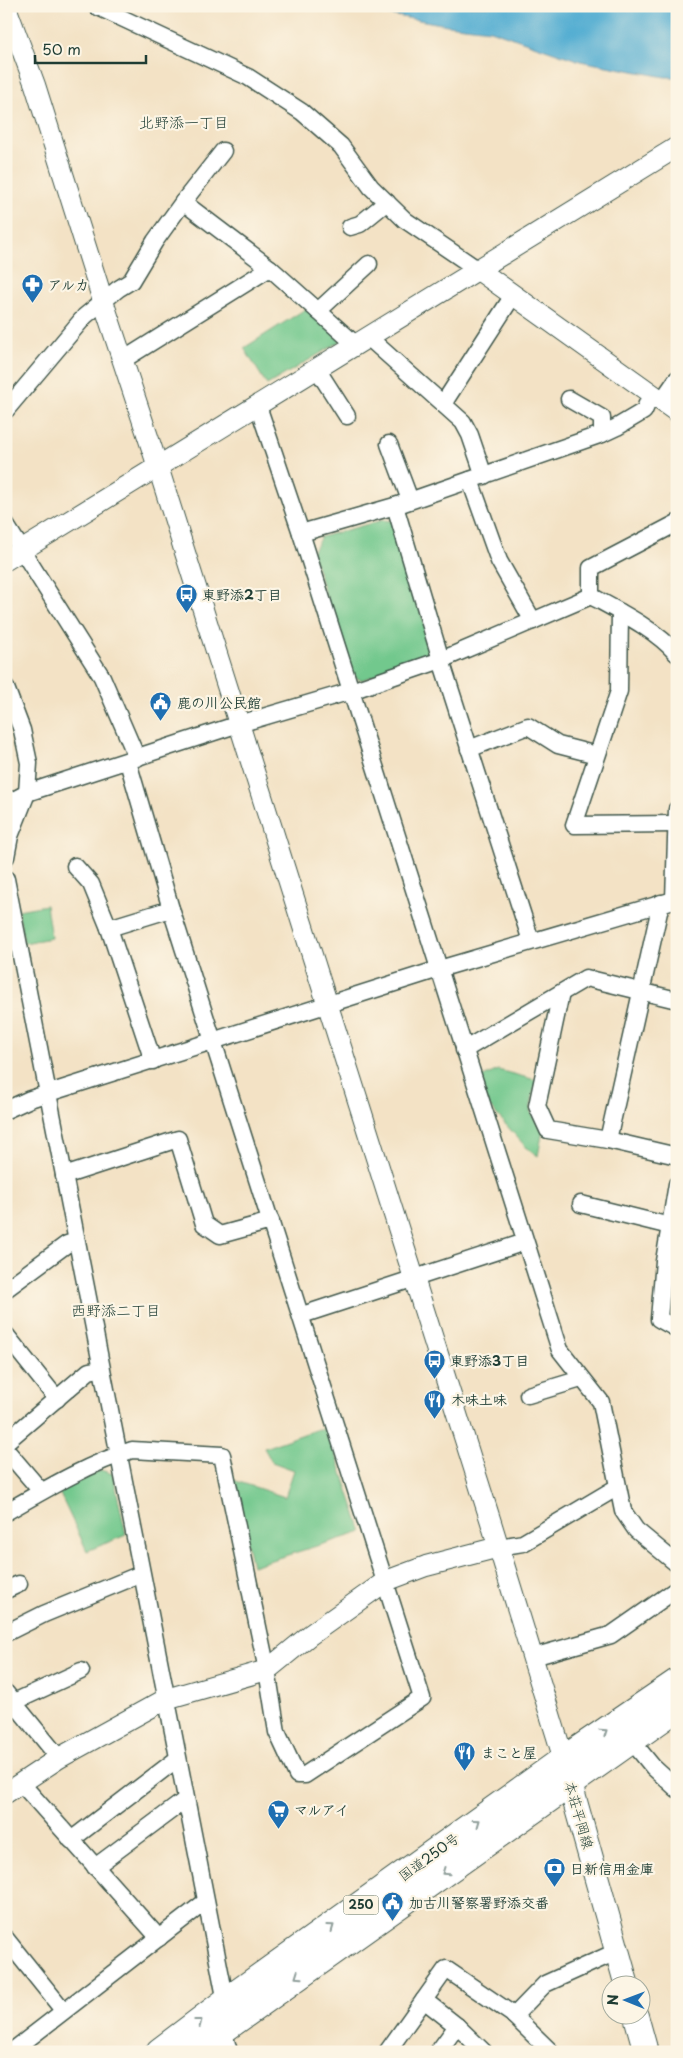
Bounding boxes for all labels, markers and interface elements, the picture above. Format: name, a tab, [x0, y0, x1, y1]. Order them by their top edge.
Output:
scale bar	[35, 32, 146, 64]
text: 50 m	[42, 37, 81, 60]
district label: 北野添一丁目	[139, 110, 229, 133]
pharmacy icon: アルカ	[20, 273, 44, 304]
place label: アルカ	[48, 274, 89, 295]
bus stop icon: 東野添2丁目	[174, 583, 198, 614]
place label: 東野添2丁目	[202, 584, 282, 605]
public building icon: 鹿の川公民館	[149, 691, 173, 722]
place label: 鹿の川公民館	[177, 692, 261, 713]
district label: 西野添二丁目	[71, 1298, 161, 1321]
bus stop icon: 東野添3丁目	[422, 1349, 446, 1380]
place label: 東野添3丁目	[450, 1350, 529, 1371]
restaurant icon: 木味土味	[423, 1388, 447, 1419]
place label: 木味土味	[451, 1389, 507, 1410]
one-way arrow	[599, 1729, 608, 1739]
restaurant icon: まこと屋	[453, 1741, 477, 1772]
place label: まこと屋	[481, 1742, 537, 1763]
street label: 本荘平岡線	[560, 1778, 599, 1851]
supermarket icon: マルアイ	[266, 1798, 290, 1829]
place label: マルアイ	[294, 1799, 349, 1820]
one-way arrow	[471, 1819, 481, 1828]
street label: 国道250号	[394, 1827, 464, 1886]
bank icon: 日新信用金庫	[542, 1857, 566, 1888]
place label: 日新信用金庫	[570, 1858, 654, 1879]
one-way arrow	[441, 1866, 451, 1875]
public building icon: 加古川警察署野添交番	[381, 1891, 405, 1922]
place label: 加古川警察署野添交番	[409, 1892, 549, 1913]
road number: 250	[344, 1896, 378, 1914]
one-way arrow	[325, 1924, 335, 1933]
one-way arrow	[294, 1970, 303, 1979]
north arrow	[600, 1976, 650, 2026]
text: N	[602, 1994, 623, 2005]
one-way arrow	[193, 2019, 203, 2028]

